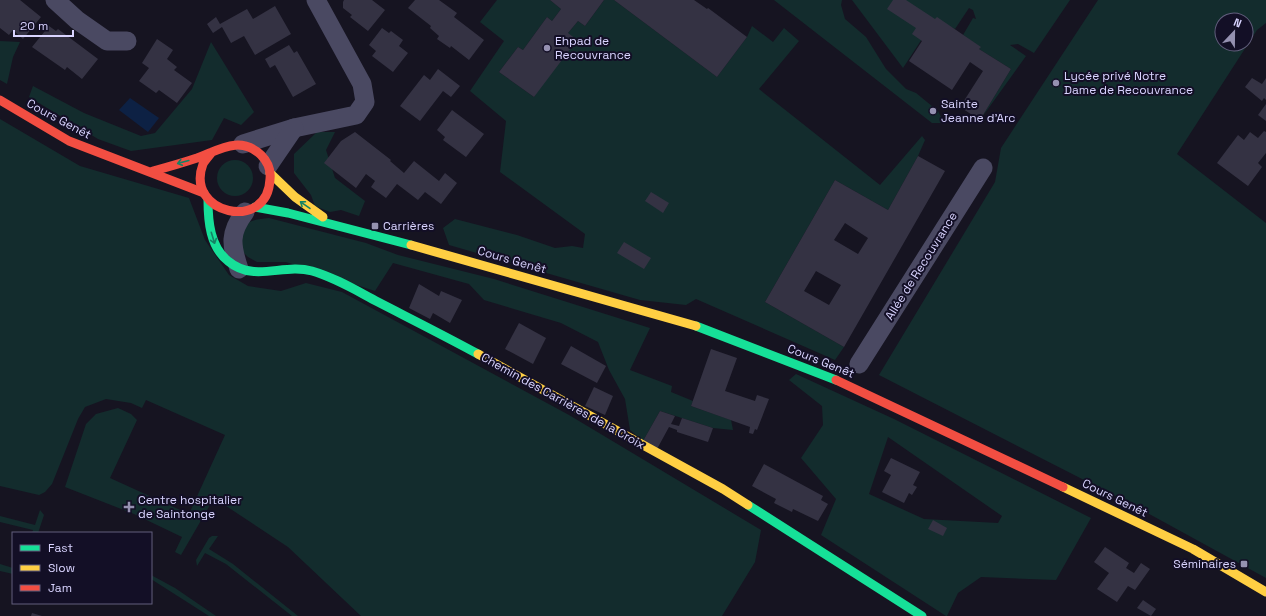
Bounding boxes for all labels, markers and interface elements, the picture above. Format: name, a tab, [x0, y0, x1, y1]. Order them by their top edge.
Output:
scale bar	[14, 12, 73, 38]
north arrow	[1214, 12, 1254, 52]
text: N	[1232, 15, 1244, 31]
text: 20 m	[20, 18, 48, 34]
place label: Ehpad de Recouvrance	[555, 33, 631, 63]
marker: Ehpad de Recouvrance	[542, 43, 552, 53]
place label: Lycée privé Notre Dame de Recouvrance	[1064, 68, 1193, 98]
marker: Lycée privé Notre Dame de Recouvrance	[1051, 78, 1061, 88]
street label: Cours Genêt	[24, 95, 94, 143]
place label: Sainte Jeanne d'Arc	[941, 96, 1015, 126]
marker: Sainte Jeanne d'Arc	[928, 106, 938, 116]
one-way arrow	[176, 159, 189, 166]
one-way arrow	[300, 201, 311, 209]
street label: Allée de Recouvrance	[881, 209, 961, 323]
place label: Carrières	[383, 218, 434, 234]
marker: Carrières	[370, 221, 380, 231]
one-way arrow	[210, 232, 218, 244]
street label: Cours Genêt	[476, 243, 548, 277]
street label: Cours Genêt	[785, 340, 857, 382]
street label: Chemin des Carrières de la Croix	[478, 349, 648, 453]
street label: Cours Genêt	[1080, 475, 1150, 521]
place label: Centre hospitalier de Saintonge	[138, 492, 242, 522]
marker: Centre hospitalier de Saintonge	[123, 501, 135, 513]
legend	[12, 532, 152, 604]
text: Fast	[48, 540, 73, 556]
place label: Séminaires	[1173, 556, 1236, 572]
marker: Séminaires	[1239, 559, 1249, 569]
text: Slow	[48, 560, 75, 576]
text: Jam	[48, 580, 72, 596]

